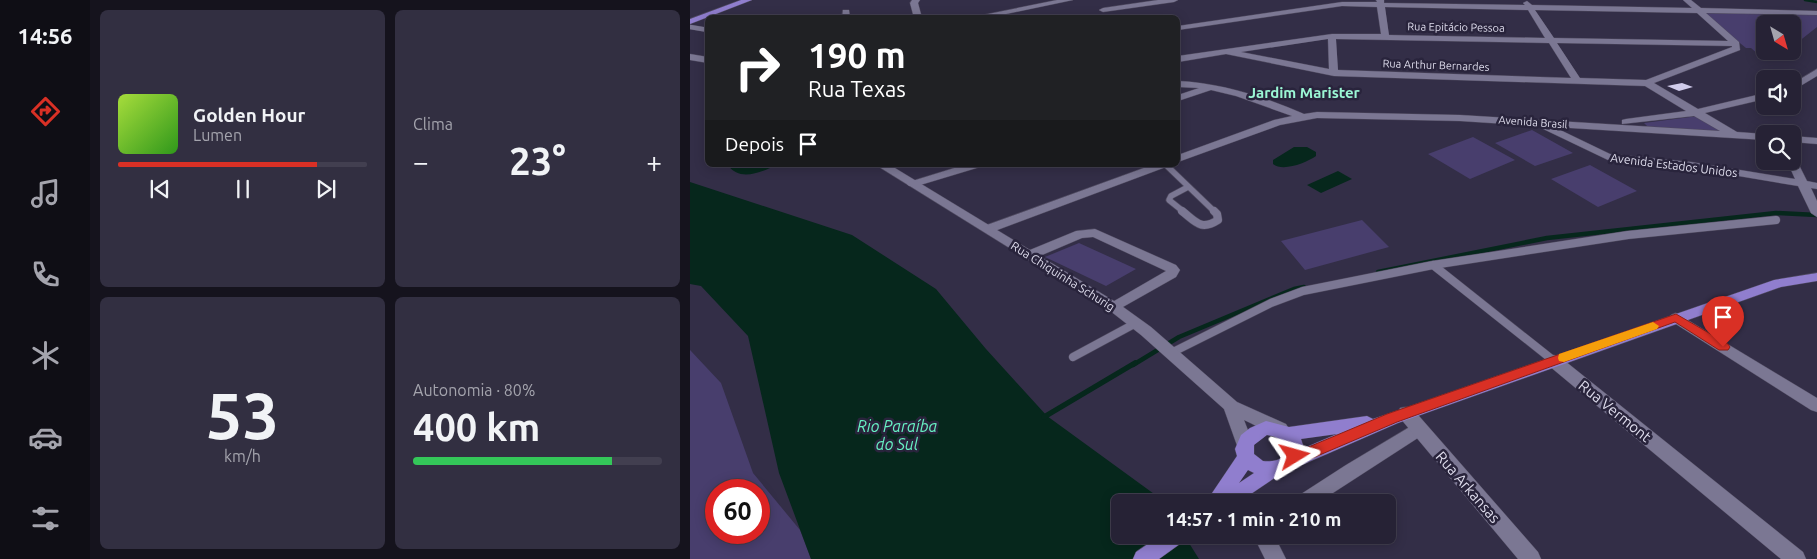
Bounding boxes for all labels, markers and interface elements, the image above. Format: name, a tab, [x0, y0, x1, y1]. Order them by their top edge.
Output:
north arrow	[1756, 15, 1801, 60]
map controls	[1756, 15, 1801, 170]
street label: Rua Epitácio Pessoa	[1407, 20, 1505, 34]
text: 14:56	[17, 23, 73, 48]
icon: right	[725, 35, 790, 100]
text: 190 m	[808, 35, 906, 75]
street label: Rua Arthur Bernardes	[1382, 57, 1490, 73]
button: sound	[1756, 70, 1801, 115]
text: Rua Texas	[808, 76, 906, 101]
district label: Jardim Marister	[1248, 84, 1361, 101]
icon: directions	[28, 94, 63, 129]
text: Golden Hour	[193, 104, 305, 126]
street label: Avenida Brasil	[1498, 114, 1568, 130]
text: Clima	[413, 115, 453, 133]
button: search	[1756, 125, 1801, 170]
text: Lumen	[193, 126, 242, 144]
icon: arrive	[794, 130, 822, 158]
text: Depois	[725, 133, 784, 155]
text: 23°	[509, 140, 566, 182]
text: −	[413, 146, 429, 177]
text: +	[646, 146, 662, 177]
street label: Avenida Estados Unidos	[1610, 151, 1738, 179]
icon: previous	[146, 175, 174, 203]
icon: pause	[229, 175, 257, 203]
icon: next	[312, 175, 340, 203]
icon: music	[28, 176, 63, 211]
street label: Rua Chiquinha Schurig	[1009, 239, 1117, 313]
icon: phone	[28, 257, 63, 292]
pin	[1702, 296, 1744, 347]
icon: arrive	[1709, 303, 1737, 331]
icon: climate	[28, 338, 63, 373]
street label: Rua Vermont	[1575, 377, 1655, 445]
text: 53	[206, 378, 279, 451]
text: Autonomia · 80%	[413, 381, 535, 399]
text: 400 km	[413, 406, 540, 448]
water label: Rio Paraíba do Sul	[857, 417, 937, 453]
icon: car	[28, 420, 63, 455]
position arrow	[1268, 429, 1320, 481]
text: km/h	[224, 447, 261, 465]
street label: Rua Arkansas	[1432, 448, 1504, 526]
speed limit sign: 60	[705, 479, 770, 544]
icon: filters	[28, 501, 63, 536]
text: 14:57 · 1 min · 210 m	[1166, 508, 1341, 530]

